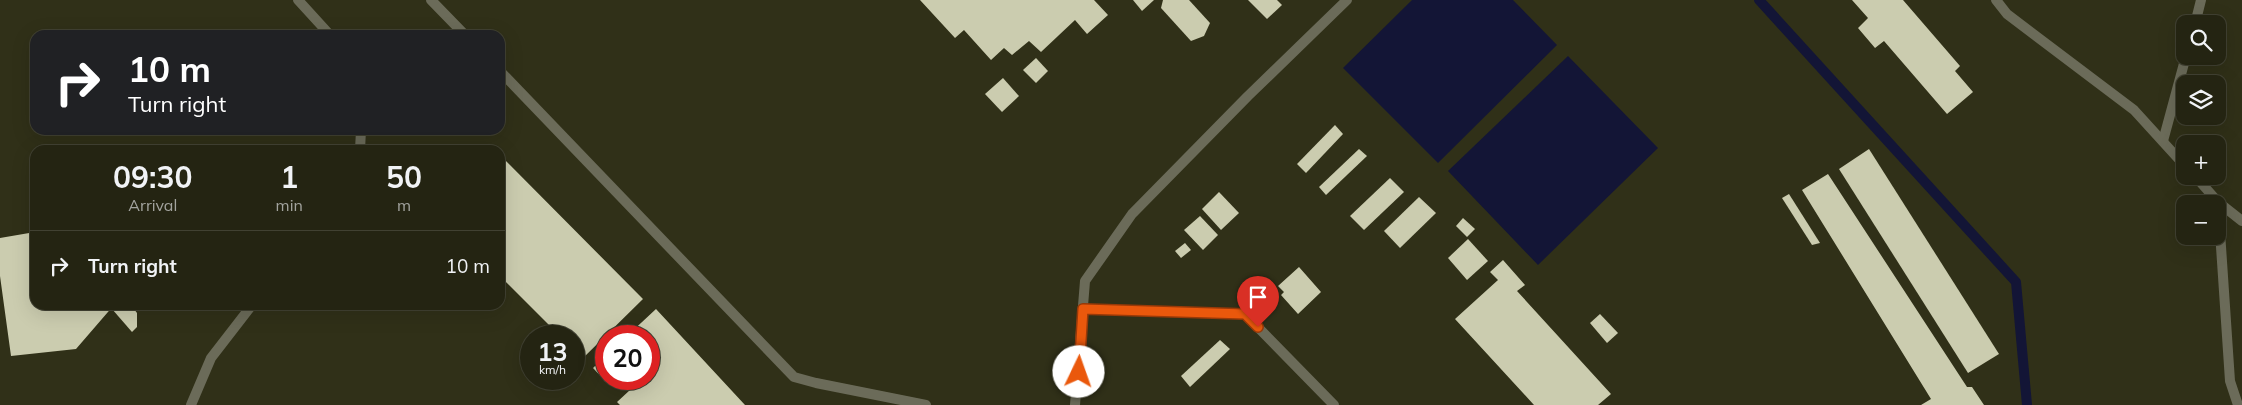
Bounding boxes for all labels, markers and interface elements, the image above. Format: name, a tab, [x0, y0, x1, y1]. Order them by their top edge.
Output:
map controls	[2176, 15, 2226, 245]
button: search	[2176, 15, 2226, 65]
text: 10 m	[128, 47, 211, 91]
icon: right	[45, 50, 110, 115]
button: layers	[2176, 75, 2226, 125]
text: Turn right	[128, 90, 226, 118]
button: +	[2176, 135, 2226, 185]
text: 09:30	[113, 158, 193, 196]
text: 1	[280, 158, 298, 196]
text: 50	[386, 158, 422, 196]
text: Arrival	[128, 195, 177, 215]
text: min	[276, 195, 303, 215]
text: m	[397, 195, 411, 215]
button: −	[2176, 195, 2226, 245]
icon: right	[45, 252, 73, 280]
text: Turn right	[88, 254, 177, 278]
text: 10 m	[446, 254, 490, 278]
pin	[1237, 276, 1279, 327]
icon: arrive	[1244, 283, 1272, 311]
speed limit sign: 20	[595, 325, 660, 390]
text: 13	[537, 336, 568, 367]
position arrow	[1052, 345, 1104, 397]
text: km/h	[539, 362, 566, 377]

